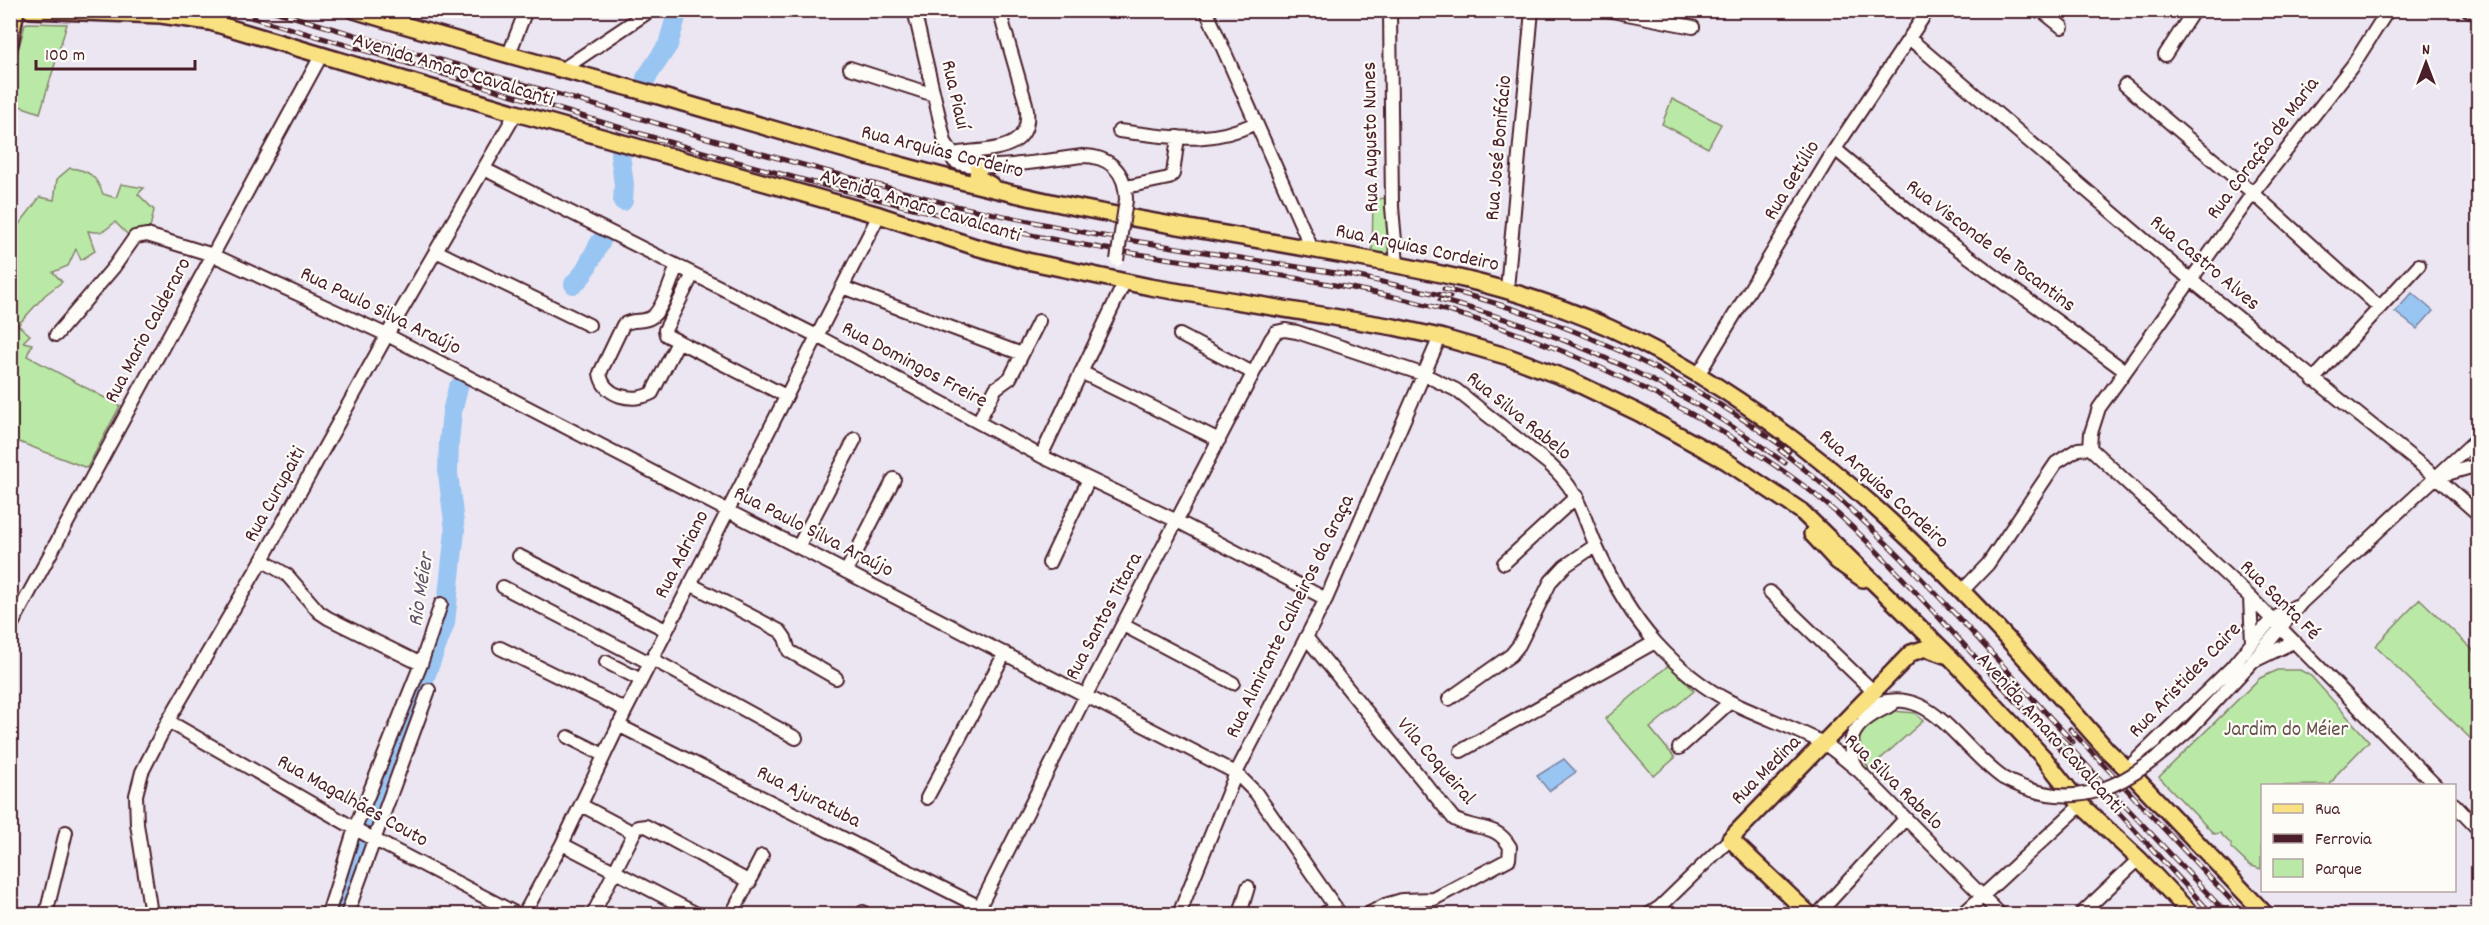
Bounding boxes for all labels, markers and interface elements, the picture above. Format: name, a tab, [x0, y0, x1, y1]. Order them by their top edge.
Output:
street label: Avenida Amaro Cavalcanti	[349, 26, 557, 116]
scale bar	[36, 33, 195, 71]
north arrow	[2396, 33, 2456, 93]
text: N	[2422, 39, 2430, 62]
text: 100 m	[45, 44, 85, 69]
street label: Rua Piauí	[932, 57, 977, 135]
street label: Rua Augusto Nunes	[1356, 61, 1388, 213]
street label: Rua Coração de Maria	[2200, 70, 2328, 227]
street label: Rua José Bonifácio	[1479, 74, 1521, 222]
street label: Rua Arquias Cordeiro	[858, 118, 1026, 188]
street label: Rua Getúlio	[1757, 135, 1829, 227]
street label: Avenida Amaro Cavalcanti	[816, 162, 1024, 252]
street label: Rua Visconde de Tocantins	[1899, 173, 2081, 321]
street label: Rua Castro Alves	[2142, 209, 2266, 319]
street label: Rua Arquias Cordeiro	[1332, 217, 1502, 281]
street label: Rua Mario Calderaro	[98, 253, 200, 409]
street label: Rua Paulo Silva Araújo	[294, 260, 466, 364]
street label: Rua Domingos Freire	[836, 315, 992, 417]
street label: Rua Silva Rabelo	[1459, 365, 1577, 469]
street label: Rua Arquias Cordeiro	[1811, 423, 1955, 557]
street label: Rua Curupaiti	[237, 442, 315, 548]
street label: Rua Paulo Silva Araújo	[728, 480, 898, 586]
street label: Rua Almirante Calheiros da Graça	[1219, 489, 1364, 744]
street label: Rua Adriano	[648, 506, 718, 604]
street label: Rua Santos Titara	[1059, 547, 1152, 686]
water label: Rio Méier	[401, 548, 444, 629]
street label: Rua Santa Fé	[2232, 554, 2326, 648]
street label: Rua Aristides Caire	[2123, 616, 2249, 746]
street label: Avenida Amaro Cavalcanti	[1968, 646, 2130, 822]
street label: Vila Coqueiral	[1388, 712, 1482, 812]
park label: Jardim do Méier	[2224, 716, 2348, 746]
street label: Rua Medina	[1725, 728, 1810, 813]
street label: Rua Silva Rabelo	[1836, 728, 1950, 838]
street label: Rua Magalhães Couto	[271, 748, 433, 856]
street label: Rua Ajuratuba	[751, 759, 866, 838]
legend	[2261, 784, 2456, 892]
text: Rua	[2315, 798, 2341, 823]
text: Ferrovia	[2315, 828, 2372, 853]
text: Parque	[2315, 858, 2362, 883]

